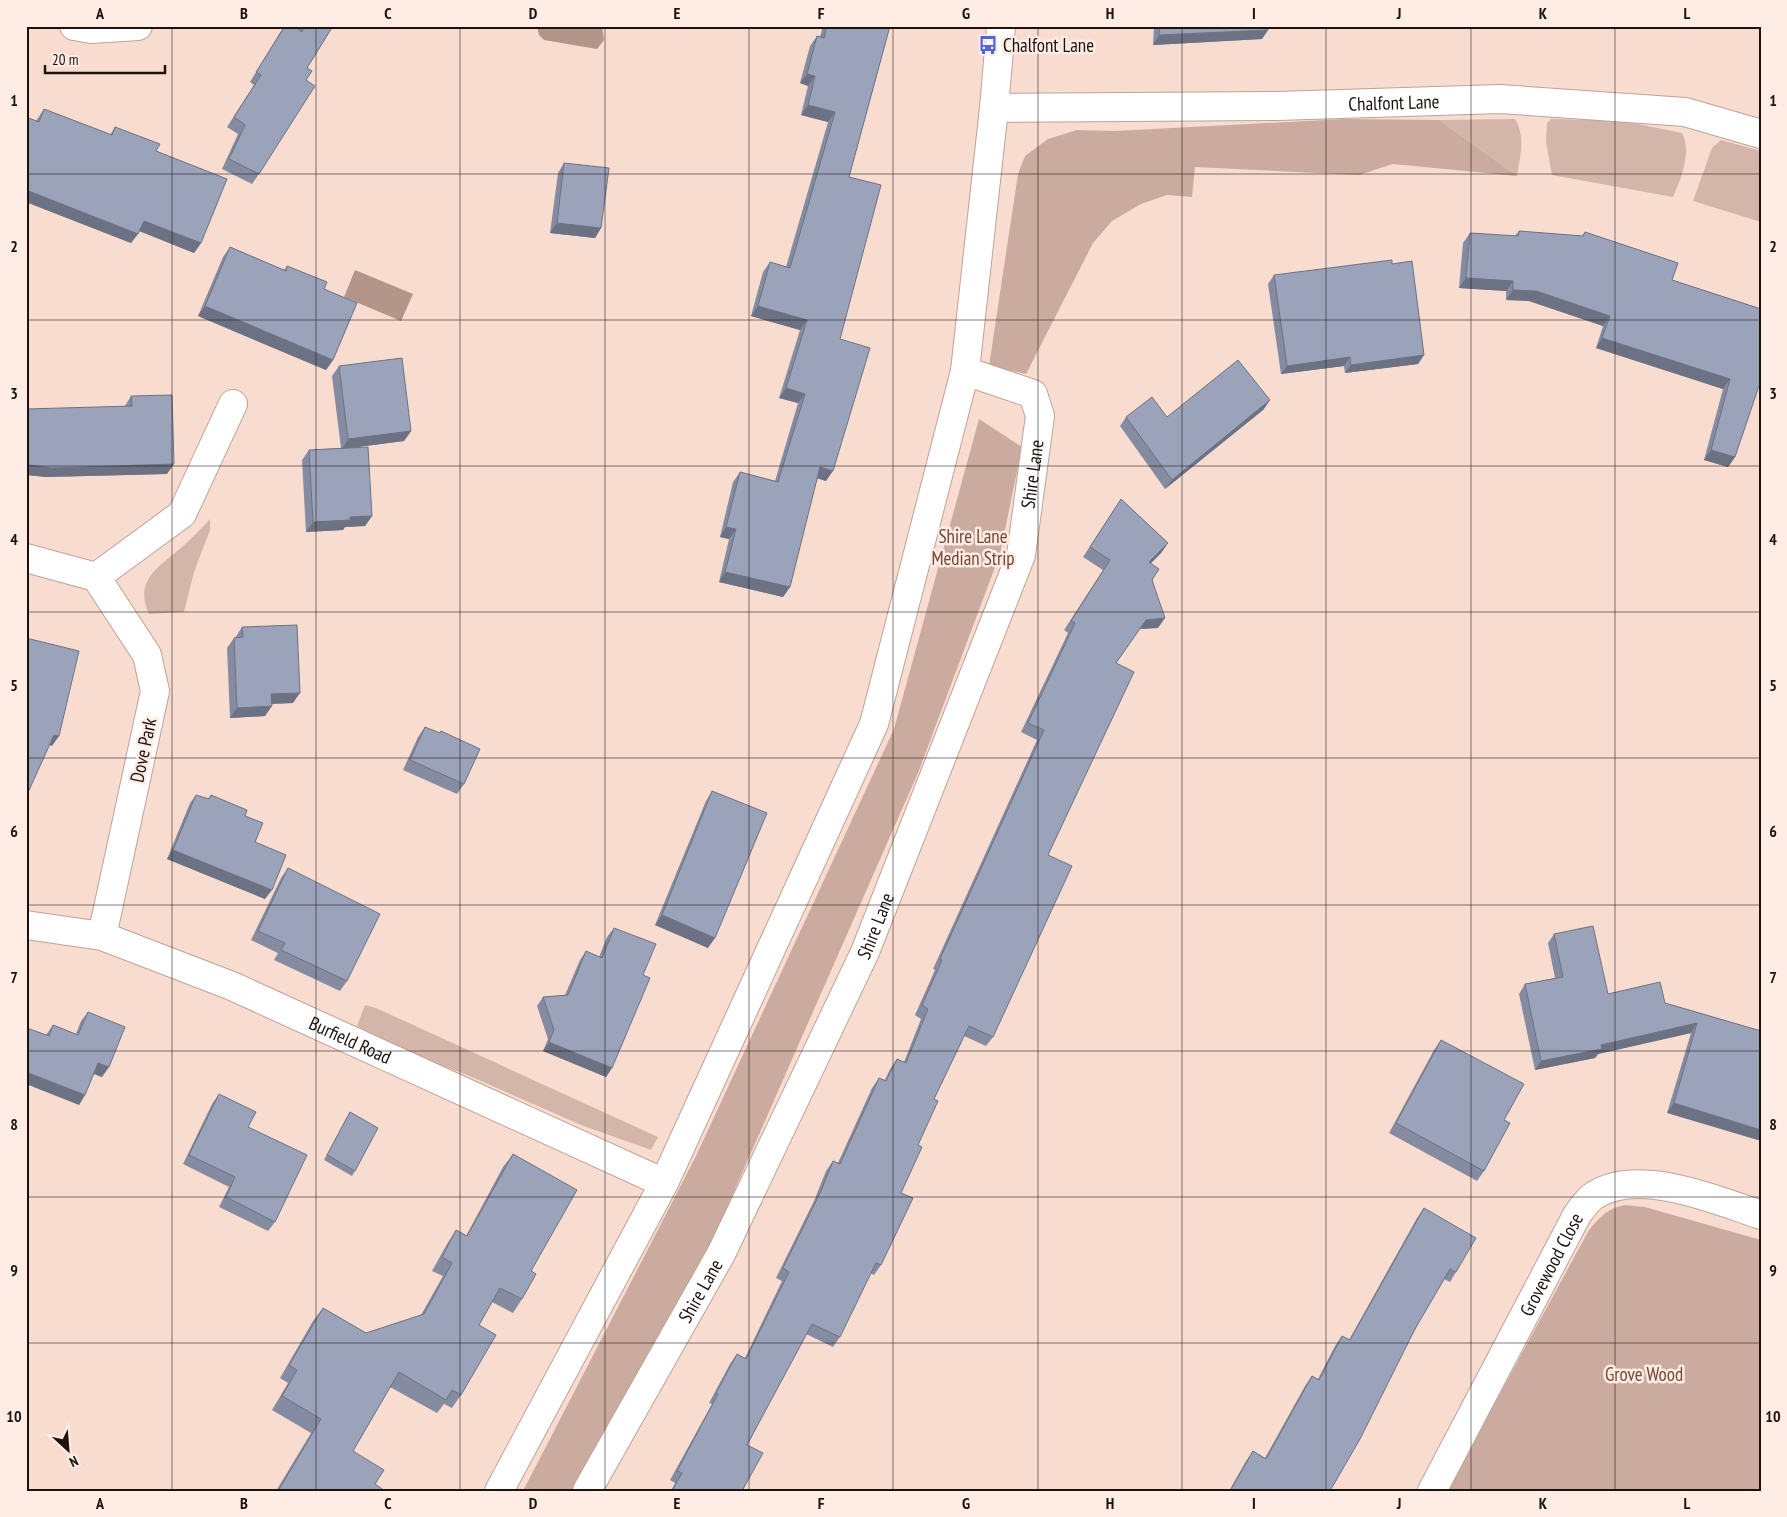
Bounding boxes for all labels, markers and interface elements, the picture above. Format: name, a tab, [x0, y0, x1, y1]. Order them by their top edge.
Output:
text: A	[95, 3, 105, 23]
text: B	[240, 3, 248, 23]
text: C	[384, 3, 392, 23]
text: D	[529, 3, 538, 23]
text: E	[674, 3, 681, 23]
text: F	[818, 3, 825, 23]
text: G	[962, 3, 970, 23]
text: H	[1106, 3, 1114, 23]
text: I	[1252, 3, 1256, 23]
text: J	[1396, 3, 1401, 23]
text: K	[1539, 3, 1548, 23]
text: L	[1684, 3, 1691, 23]
place label: Chalfont Lane	[1003, 33, 1094, 57]
bus stop icon: Chalfont Lane	[977, 34, 999, 56]
scale bar	[45, 42, 165, 74]
text: 20 m	[52, 50, 78, 69]
street label: Chalfont Lane	[1348, 89, 1440, 116]
text: 1	[10, 90, 18, 110]
text: 1	[1769, 90, 1777, 110]
text: 2	[10, 236, 18, 256]
text: 2	[1769, 236, 1777, 256]
text: 3	[10, 383, 18, 403]
text: 3	[1769, 383, 1777, 403]
street label: Shire Lane	[1015, 438, 1049, 510]
park label: Shire Lane Median Strip	[931, 524, 1015, 570]
text: 4	[10, 529, 18, 549]
text: 4	[1769, 529, 1777, 549]
text: 5	[10, 675, 18, 695]
text: 5	[1769, 675, 1777, 695]
street label: Dove Park	[124, 715, 162, 785]
text: 6	[10, 821, 18, 841]
text: 6	[1769, 821, 1777, 841]
street label: Shire Lane	[851, 889, 899, 963]
text: 7	[10, 967, 18, 987]
text: 7	[1769, 967, 1777, 987]
street label: Burfield Road	[305, 1011, 395, 1069]
text: 8	[10, 1114, 18, 1134]
text: 8	[1769, 1114, 1777, 1134]
street label: Grovewood Close	[1514, 1209, 1588, 1320]
street label: Shire Lane	[673, 1255, 728, 1327]
text: 9	[10, 1260, 18, 1280]
text: 9	[1769, 1260, 1777, 1280]
park label: Grove Wood	[1605, 1362, 1683, 1386]
text: 10	[6, 1406, 22, 1426]
text: 10	[1765, 1406, 1781, 1426]
north arrow	[42, 1424, 92, 1474]
text: N	[66, 1452, 81, 1471]
text: A	[95, 1493, 105, 1513]
text: B	[240, 1493, 248, 1513]
text: C	[384, 1493, 392, 1513]
text: D	[529, 1493, 538, 1513]
text: E	[674, 1493, 681, 1513]
text: F	[818, 1493, 825, 1513]
text: G	[962, 1493, 970, 1513]
text: H	[1106, 1493, 1114, 1513]
text: I	[1252, 1493, 1256, 1513]
text: J	[1396, 1493, 1401, 1513]
text: K	[1539, 1493, 1548, 1513]
text: L	[1684, 1493, 1691, 1513]

